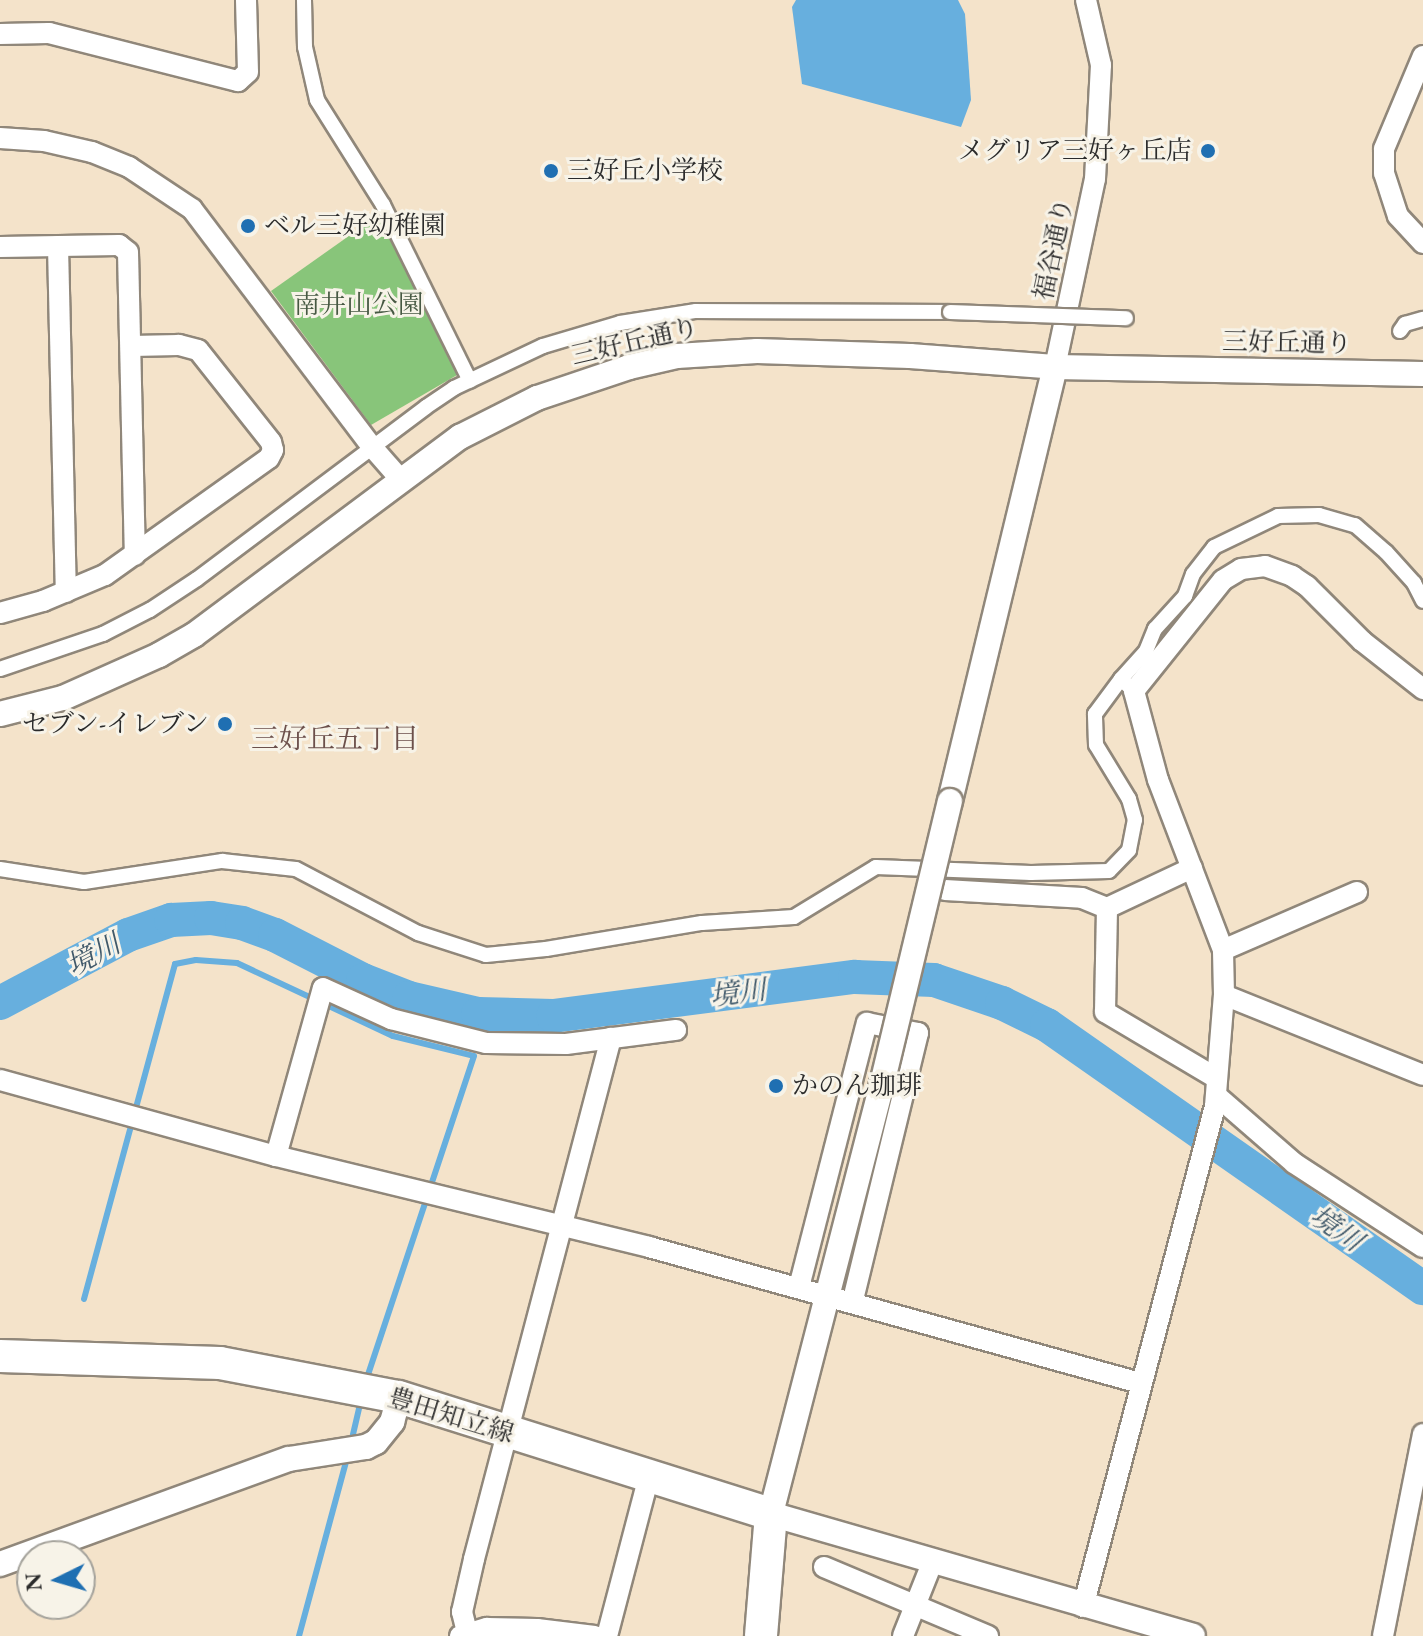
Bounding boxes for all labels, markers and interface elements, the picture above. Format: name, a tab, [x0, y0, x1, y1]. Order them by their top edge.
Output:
place label: メグリア三好ヶ丘店	[958, 135, 1192, 167]
marker: メグリア三好ヶ丘店	[1199, 142, 1217, 160]
place label: 三好丘小学校	[567, 155, 723, 187]
marker: 三好丘小学校	[542, 162, 560, 180]
street label: 福谷通り	[1028, 195, 1080, 303]
place label: ベル三好幼稚園	[264, 210, 446, 242]
marker: ベル三好幼稚園	[239, 217, 257, 235]
park label: 南井山公園	[294, 289, 424, 321]
street label: 三好丘通り	[568, 312, 702, 372]
street label: 三好丘通り	[1222, 326, 1352, 360]
place label: セブン-イレブン	[20, 708, 209, 740]
marker: セブン-イレブン	[216, 715, 234, 733]
district label: 三好丘五丁目	[251, 721, 419, 755]
water label: 境川	[60, 926, 126, 982]
water label: 境川	[708, 972, 768, 1012]
place label: かのん珈琲	[792, 1070, 922, 1102]
marker: かのん珈琲	[767, 1077, 785, 1095]
water label: 境川	[1304, 1198, 1370, 1258]
street label: 豊田知立線	[384, 1382, 518, 1450]
north arrow	[16, 1540, 96, 1620]
text: N	[18, 1572, 49, 1592]

